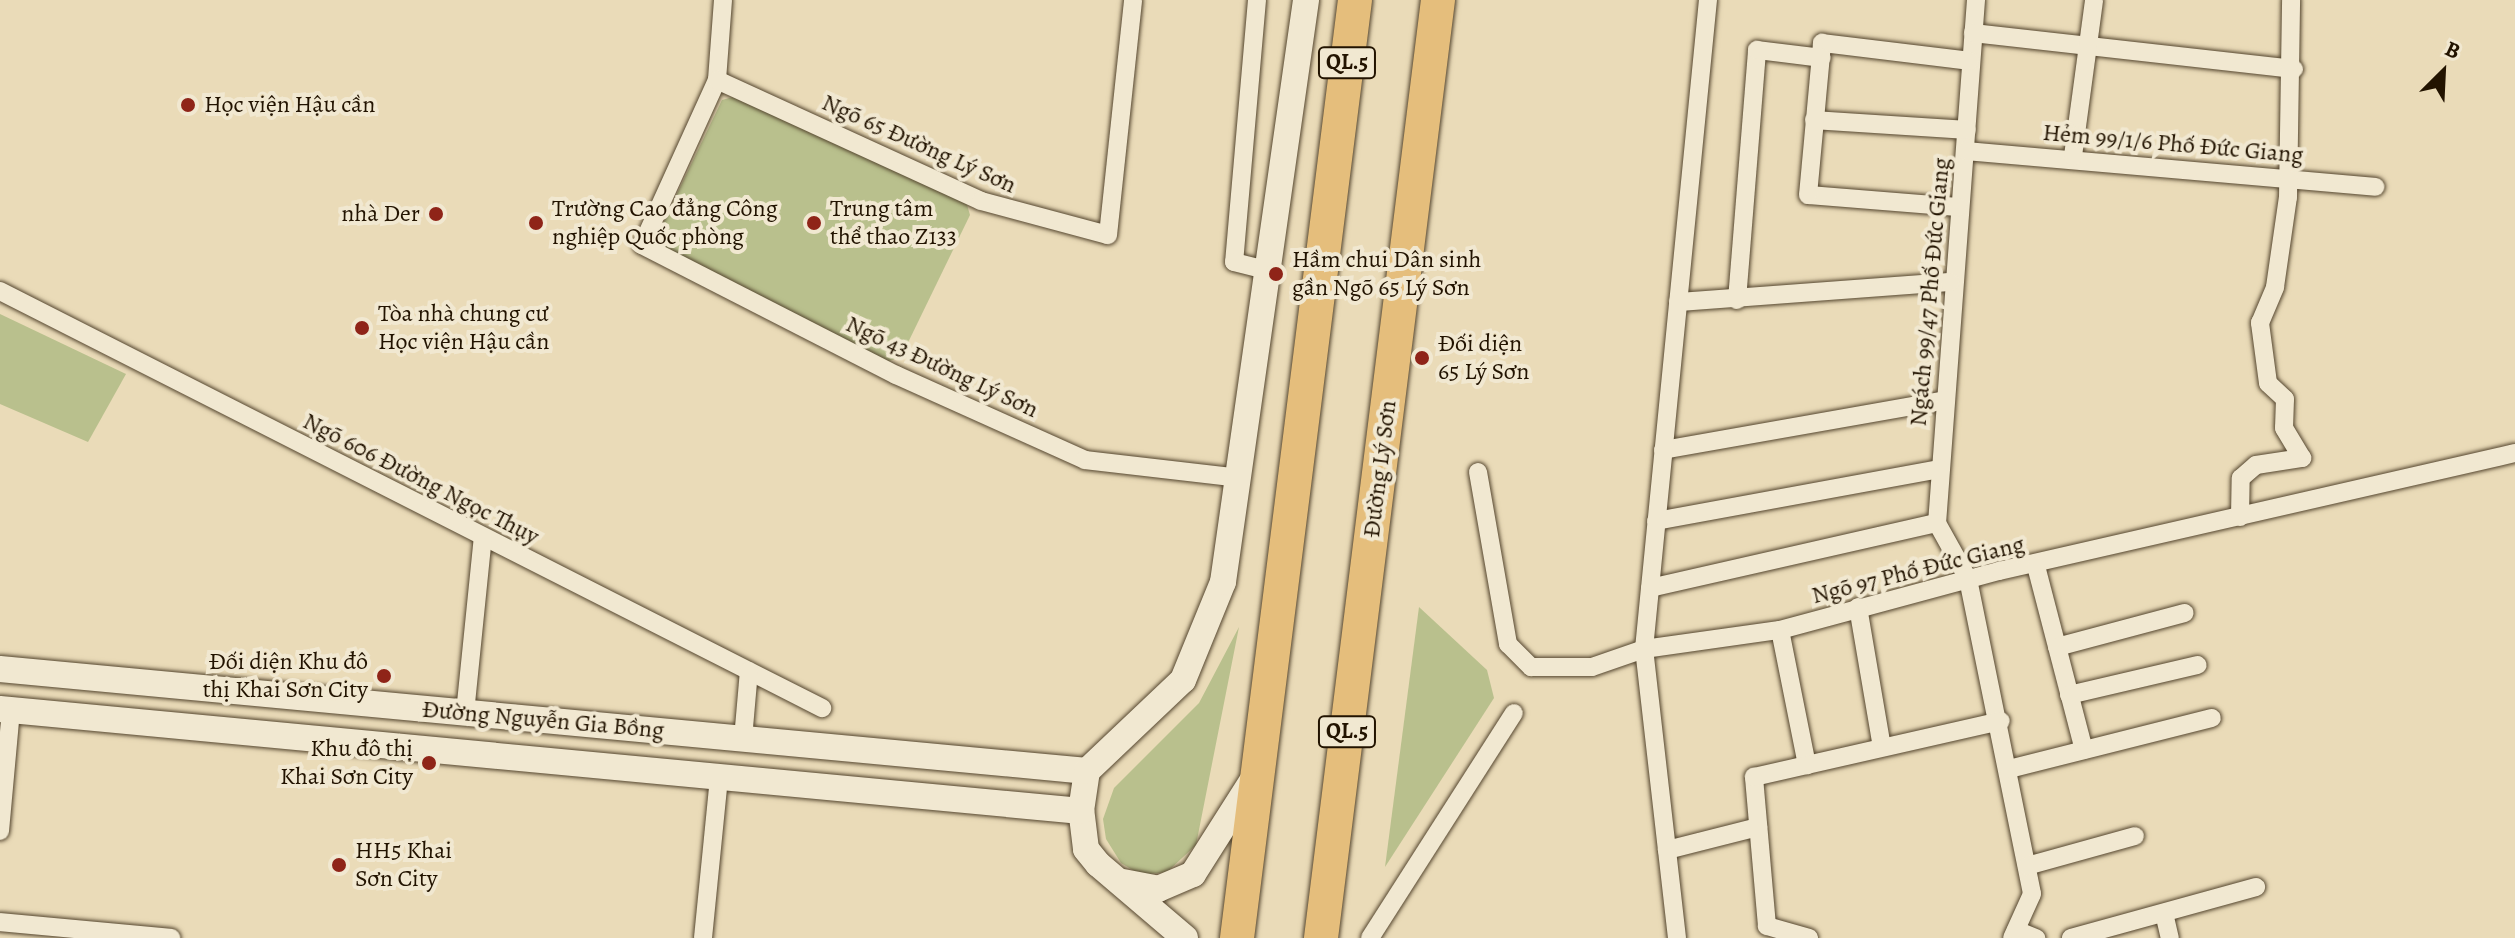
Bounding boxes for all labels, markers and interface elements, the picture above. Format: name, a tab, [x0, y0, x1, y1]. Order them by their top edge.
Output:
north arrow	[2403, 32, 2483, 112]
text: B	[2440, 34, 2465, 67]
road number: QL.5	[1317, 45, 1377, 81]
street label: Ngõ 65 Đường Lý Sơn	[817, 88, 1021, 200]
place label: Học viện Hậu cần	[204, 91, 375, 119]
marker: Học viện Hậu cần	[179, 96, 197, 114]
street label: Hẻm 99/1/6 Phố Đức Giang	[2042, 118, 2304, 170]
street label: Ngách 99/47 Phố Đức Giang	[1904, 156, 1956, 428]
place label: Trường Cao đẳng Công nghiệp Quốc phòng	[552, 195, 778, 251]
place label: Trung tâm thể thao Z133	[830, 195, 957, 251]
place label: nhà Der	[341, 200, 420, 228]
marker: nhà Der	[427, 205, 445, 223]
marker: Trường Cao đẳng Công nghiệp Quốc phòng	[527, 214, 545, 232]
marker: Trung tâm thể thao Z133	[805, 214, 823, 232]
place label: Hầm chui Dân sinh gần Ngõ 65 Lý Sơn	[1292, 246, 1481, 302]
marker: Hầm chui Dân sinh gần Ngõ 65 Lý Sơn	[1267, 265, 1285, 283]
place label: Tòa nhà chung cư Học viện Hậu cần	[378, 300, 549, 356]
street label: Ngõ 43 Đường Lý Sơn	[841, 310, 1043, 424]
marker: Tòa nhà chung cư Học viện Hậu cần	[353, 319, 371, 337]
place label: Đối diện 65 Lý Sơn	[1438, 330, 1529, 386]
marker: Đối diện 65 Lý Sơn	[1413, 349, 1431, 367]
street label: Đường Lý Sơn	[1357, 399, 1403, 539]
street label: Ngõ 606 Đường Ngọc Thụy	[298, 407, 544, 551]
street label: Ngõ 97 Phố Đức Giang	[1809, 530, 2027, 610]
place label: Đối diện Khu đô thị Khai Sơn City	[203, 648, 368, 704]
marker: Đối diện Khu đô thị Khai Sơn City	[375, 667, 393, 685]
street label: Đường Nguyễn Gia Bồng	[421, 695, 665, 745]
road number: QL.5	[1317, 714, 1377, 750]
place label: Khu đô thị Khai Sơn City	[280, 735, 413, 791]
marker: Khu đô thị Khai Sơn City	[420, 754, 438, 772]
place label: HH5 Khai Sơn City	[355, 837, 452, 893]
marker: HH5 Khai Sơn City	[330, 856, 348, 874]

